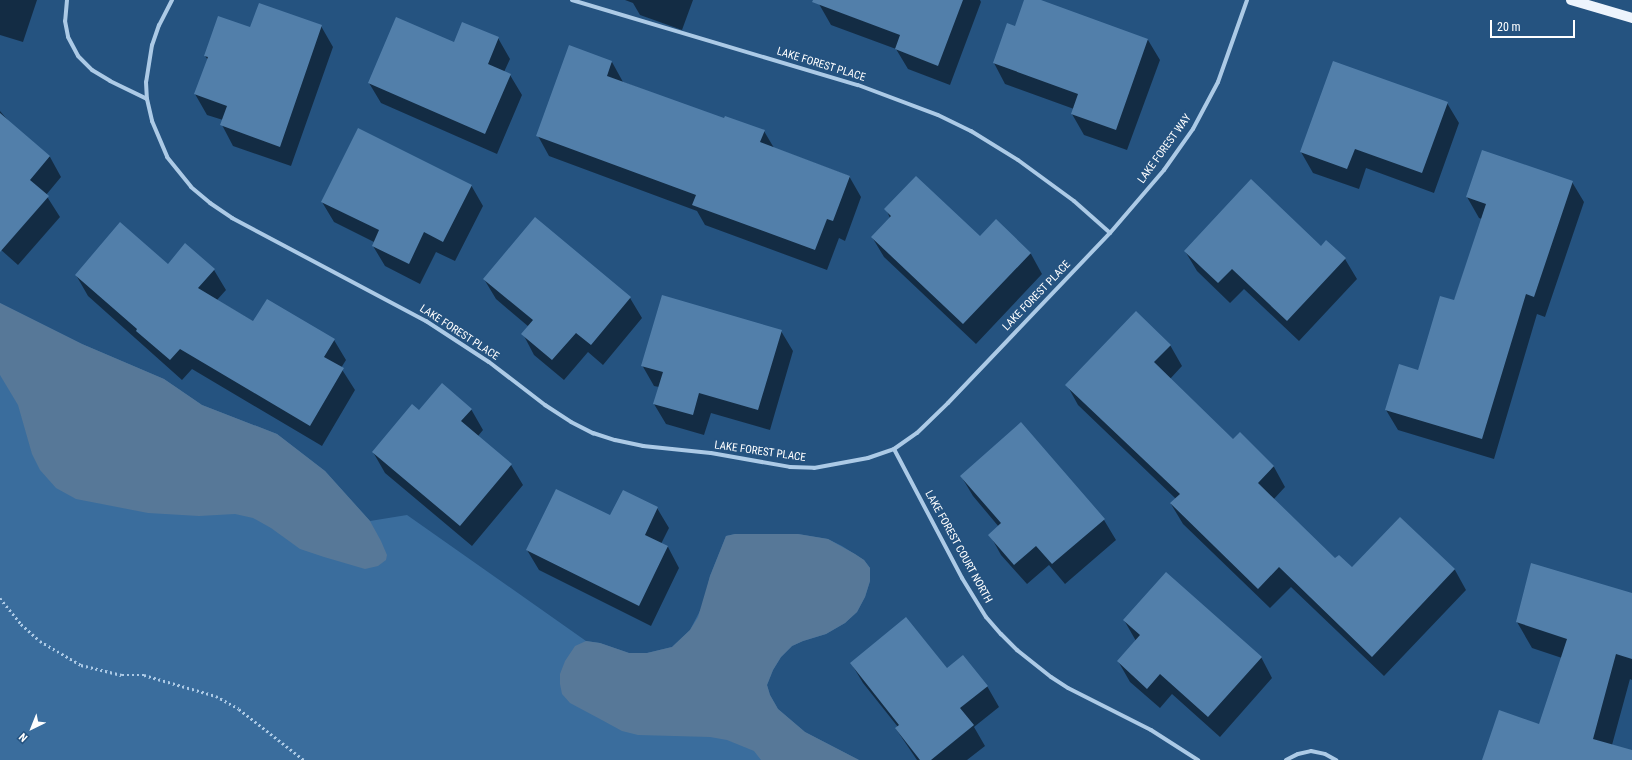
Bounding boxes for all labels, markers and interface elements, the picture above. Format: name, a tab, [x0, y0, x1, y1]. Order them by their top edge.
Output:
scale bar	[1492, 12, 1577, 38]
text: 20 m	[1497, 20, 1521, 34]
street label: LAKE FOREST PLACE	[775, 45, 867, 85]
street label: LAKE FOREST WAY	[1135, 112, 1195, 186]
street label: LAKE FOREST PLACE	[1000, 258, 1074, 334]
street label: LAKE FOREST PLACE	[417, 302, 501, 364]
street label: LAKE FOREST PLACE	[713, 439, 807, 465]
street label: LAKE FOREST COURT NORTH	[921, 488, 995, 606]
north arrow	[12, 708, 52, 748]
text: N	[17, 730, 30, 744]

